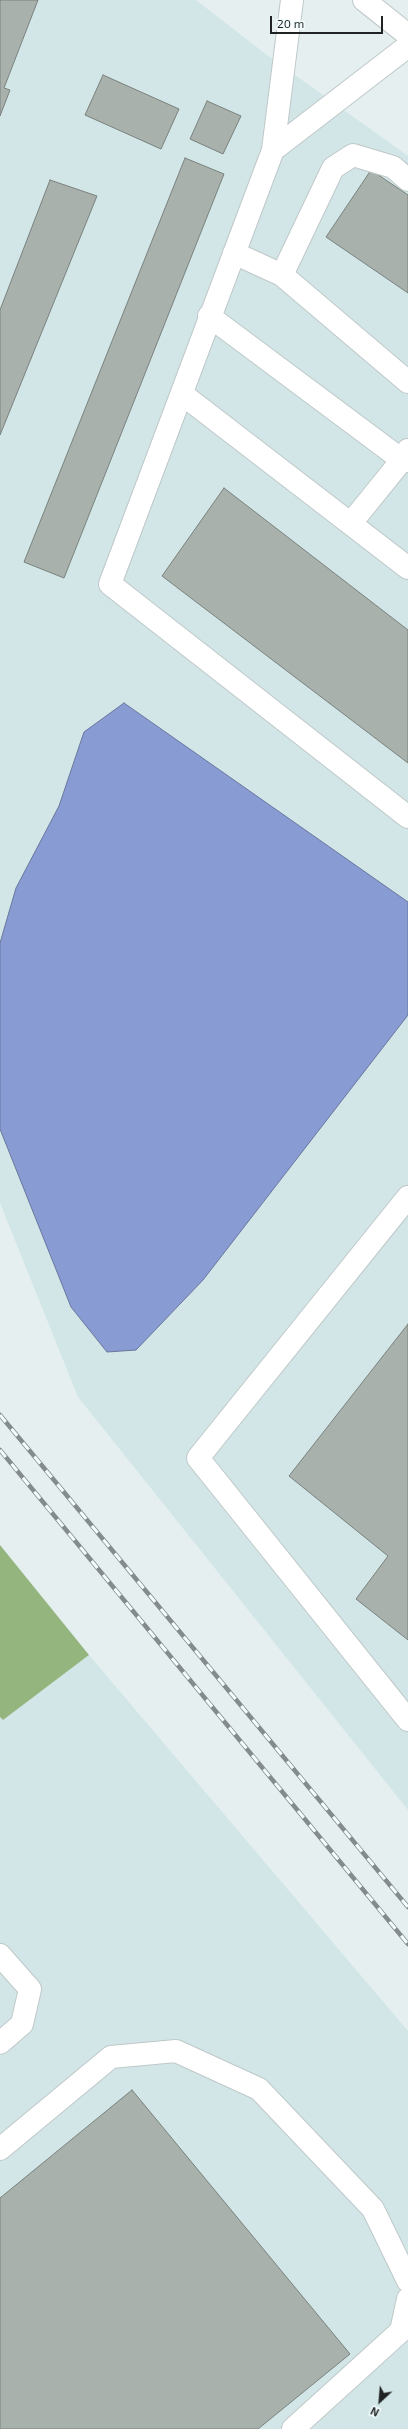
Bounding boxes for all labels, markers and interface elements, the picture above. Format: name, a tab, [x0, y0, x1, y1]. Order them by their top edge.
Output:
scale bar	[272, 8, 385, 34]
text: 20 m	[277, 16, 304, 30]
north arrow	[360, 2381, 400, 2421]
text: N	[368, 2405, 381, 2420]

